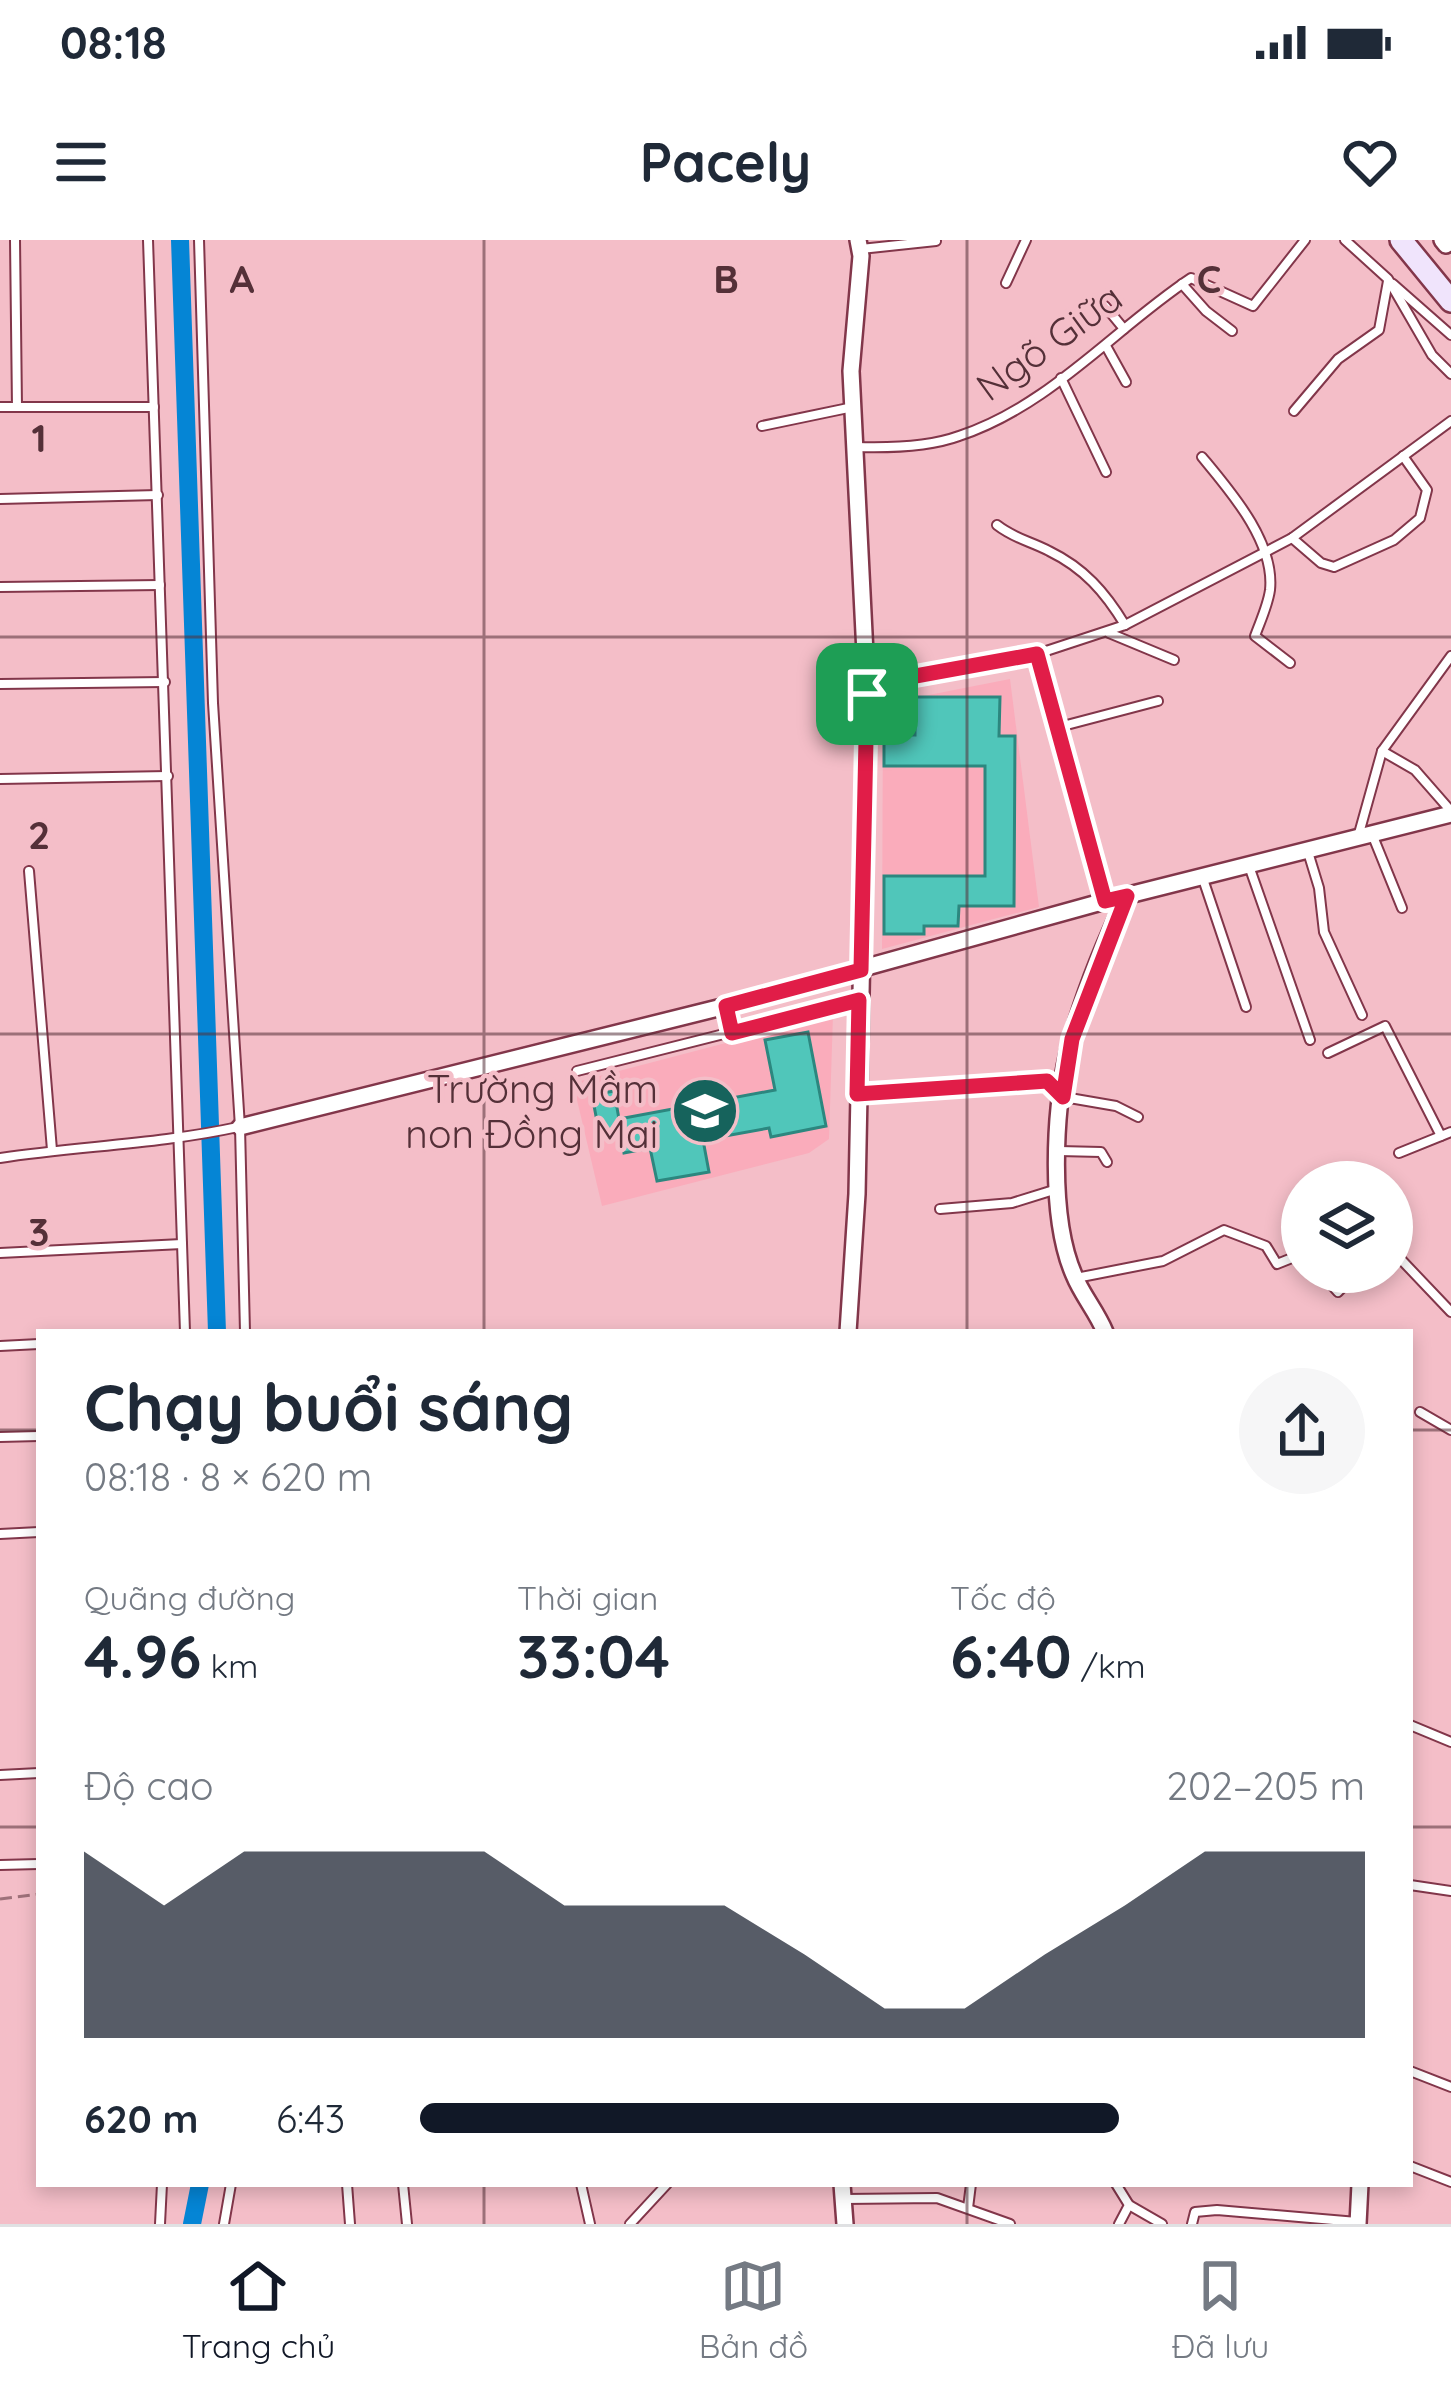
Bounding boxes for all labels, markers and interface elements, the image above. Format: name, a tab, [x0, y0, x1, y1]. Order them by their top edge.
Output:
text: 08:18	[60, 14, 167, 70]
text: Pacely	[640, 128, 811, 196]
icon: menu	[48, 129, 114, 195]
icon: heart	[1337, 129, 1403, 195]
text: A	[230, 254, 255, 303]
text: B	[713, 254, 739, 303]
text: C	[1197, 254, 1221, 303]
street label: Ngõ Giữa	[966, 272, 1131, 411]
text: 1	[31, 413, 47, 462]
pin	[816, 643, 918, 745]
icon: arrive	[834, 661, 900, 727]
text: 2	[28, 810, 50, 859]
place label: Trường Mầm non Đồng Mai	[405, 1064, 658, 1158]
school or university icon: Trường Mầm non Đồng Mai	[670, 1076, 740, 1146]
map controls	[1281, 1161, 1413, 1293]
button: layers	[1281, 1161, 1413, 1293]
text: 3	[29, 1207, 49, 1256]
text: Chạy buổi sáng	[84, 1365, 573, 1448]
button: share	[1239, 1368, 1365, 1494]
text: 08:18 · 8 × 620 m	[84, 1452, 372, 1501]
text: Quãng đường	[84, 1577, 295, 1618]
text: Thời gian	[517, 1577, 658, 1618]
text: Tốc độ	[950, 1577, 1056, 1618]
text: 4.96	[84, 1618, 201, 1693]
text: 33:04	[517, 1618, 670, 1693]
text: 6:40	[950, 1618, 1072, 1693]
text: km	[201, 1645, 258, 1686]
text: /km	[1072, 1645, 1146, 1686]
text: Độ cao	[84, 1761, 214, 1810]
text: 202–205 m	[1166, 1761, 1365, 1810]
text: 620 m	[84, 2094, 199, 2143]
text: 6:43	[276, 2094, 345, 2143]
tab: Trang chủ	[182, 2253, 335, 2366]
tab: Bản đồ	[699, 2253, 808, 2366]
tab: Đã lưu	[1172, 2253, 1269, 2366]

